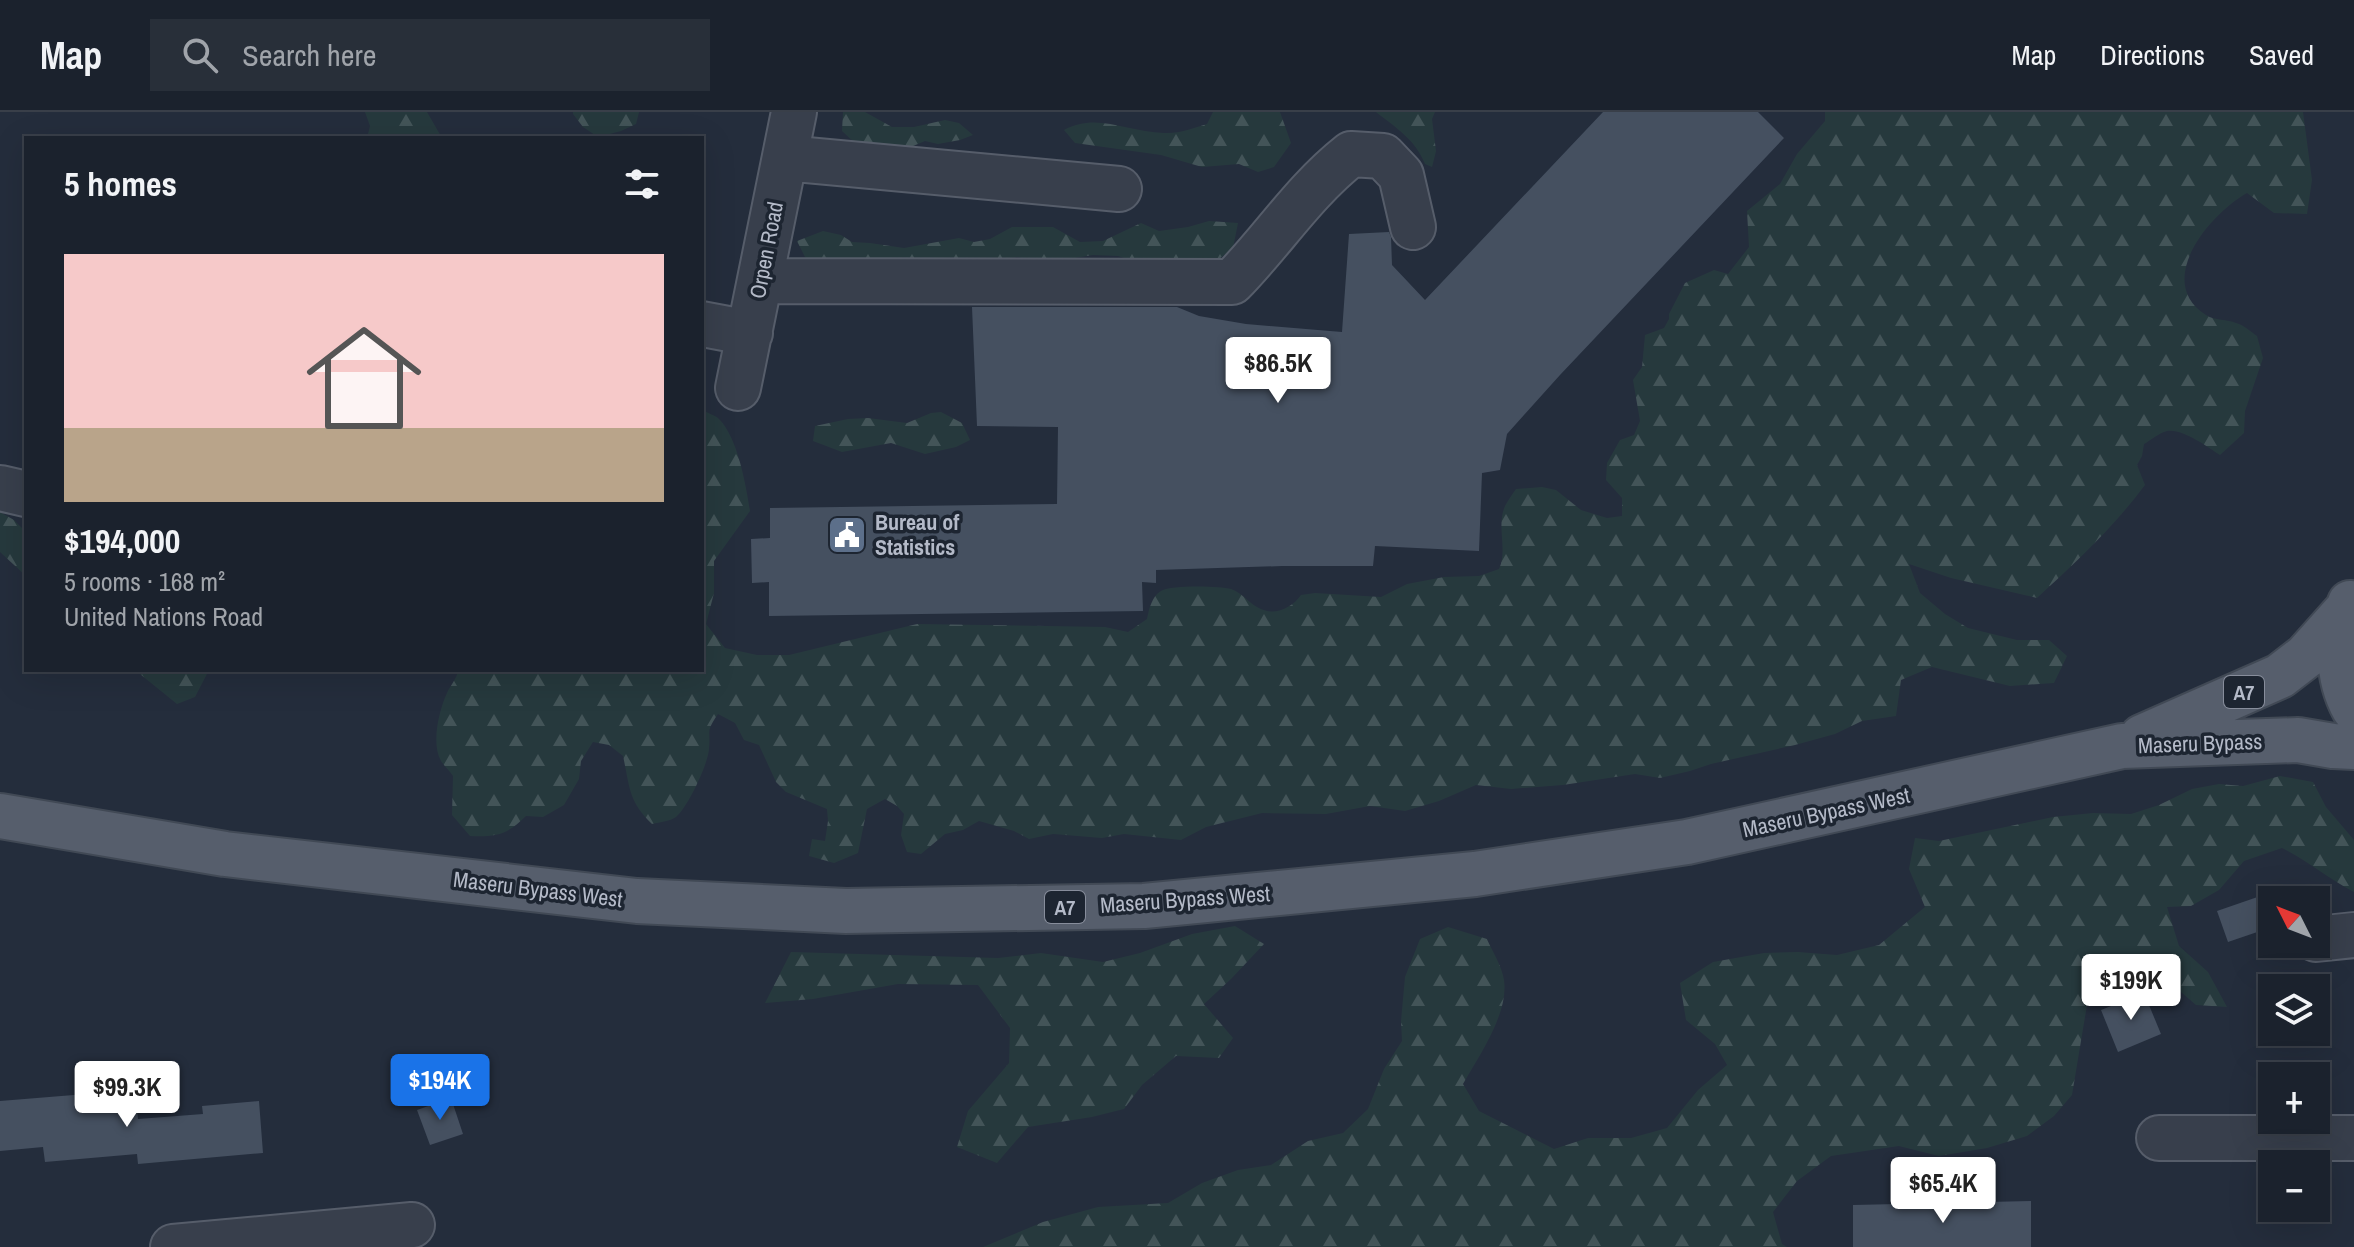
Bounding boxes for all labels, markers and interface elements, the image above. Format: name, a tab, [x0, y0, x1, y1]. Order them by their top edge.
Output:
search box	[150, 19, 710, 91]
text: Map	[40, 30, 102, 81]
icon: search	[178, 33, 222, 77]
text: Search here	[242, 35, 376, 75]
text: Map	[2012, 36, 2056, 74]
text: Directions	[2100, 36, 2205, 74]
text: Saved	[2249, 36, 2314, 74]
text: 5 homes	[64, 161, 177, 207]
icon: filters	[620, 162, 664, 206]
street label: Orpen Road	[742, 199, 790, 301]
icon: home	[292, 306, 436, 450]
pin: $86.5K	[1213, 337, 1343, 405]
text: $86.5K	[1244, 345, 1312, 380]
place label: Bureau of Statistics	[875, 507, 959, 562]
public building icon: Bureau of Statistics	[826, 514, 868, 556]
text: $194,000	[64, 518, 180, 564]
text: 5 rooms · 168 m²	[64, 564, 225, 599]
text: United Nations Road	[64, 599, 263, 634]
road number: A7	[2224, 676, 2264, 708]
street label: Maseru Bypass	[2137, 726, 2263, 760]
street label: Maseru Bypass West	[1740, 780, 1912, 844]
street label: Maseru Bypass West	[452, 864, 624, 914]
street label: Maseru Bypass West	[1099, 878, 1271, 920]
north arrow	[2258, 886, 2330, 958]
map controls	[2258, 886, 2330, 1222]
road number: A7	[1045, 891, 1085, 923]
pin: $199K	[2075, 954, 2187, 1022]
text: $199K	[2100, 962, 2162, 997]
button: layers	[2258, 974, 2330, 1046]
pin: $194K	[384, 1054, 496, 1122]
pin: $99.3K	[62, 1061, 192, 1129]
text: $194K	[409, 1062, 471, 1097]
button: +	[2258, 1062, 2330, 1134]
text: $99.3K	[93, 1069, 161, 1104]
button: −	[2258, 1150, 2330, 1222]
pin: $65.4K	[1878, 1157, 2008, 1225]
text: $65.4K	[1909, 1165, 1977, 1200]

